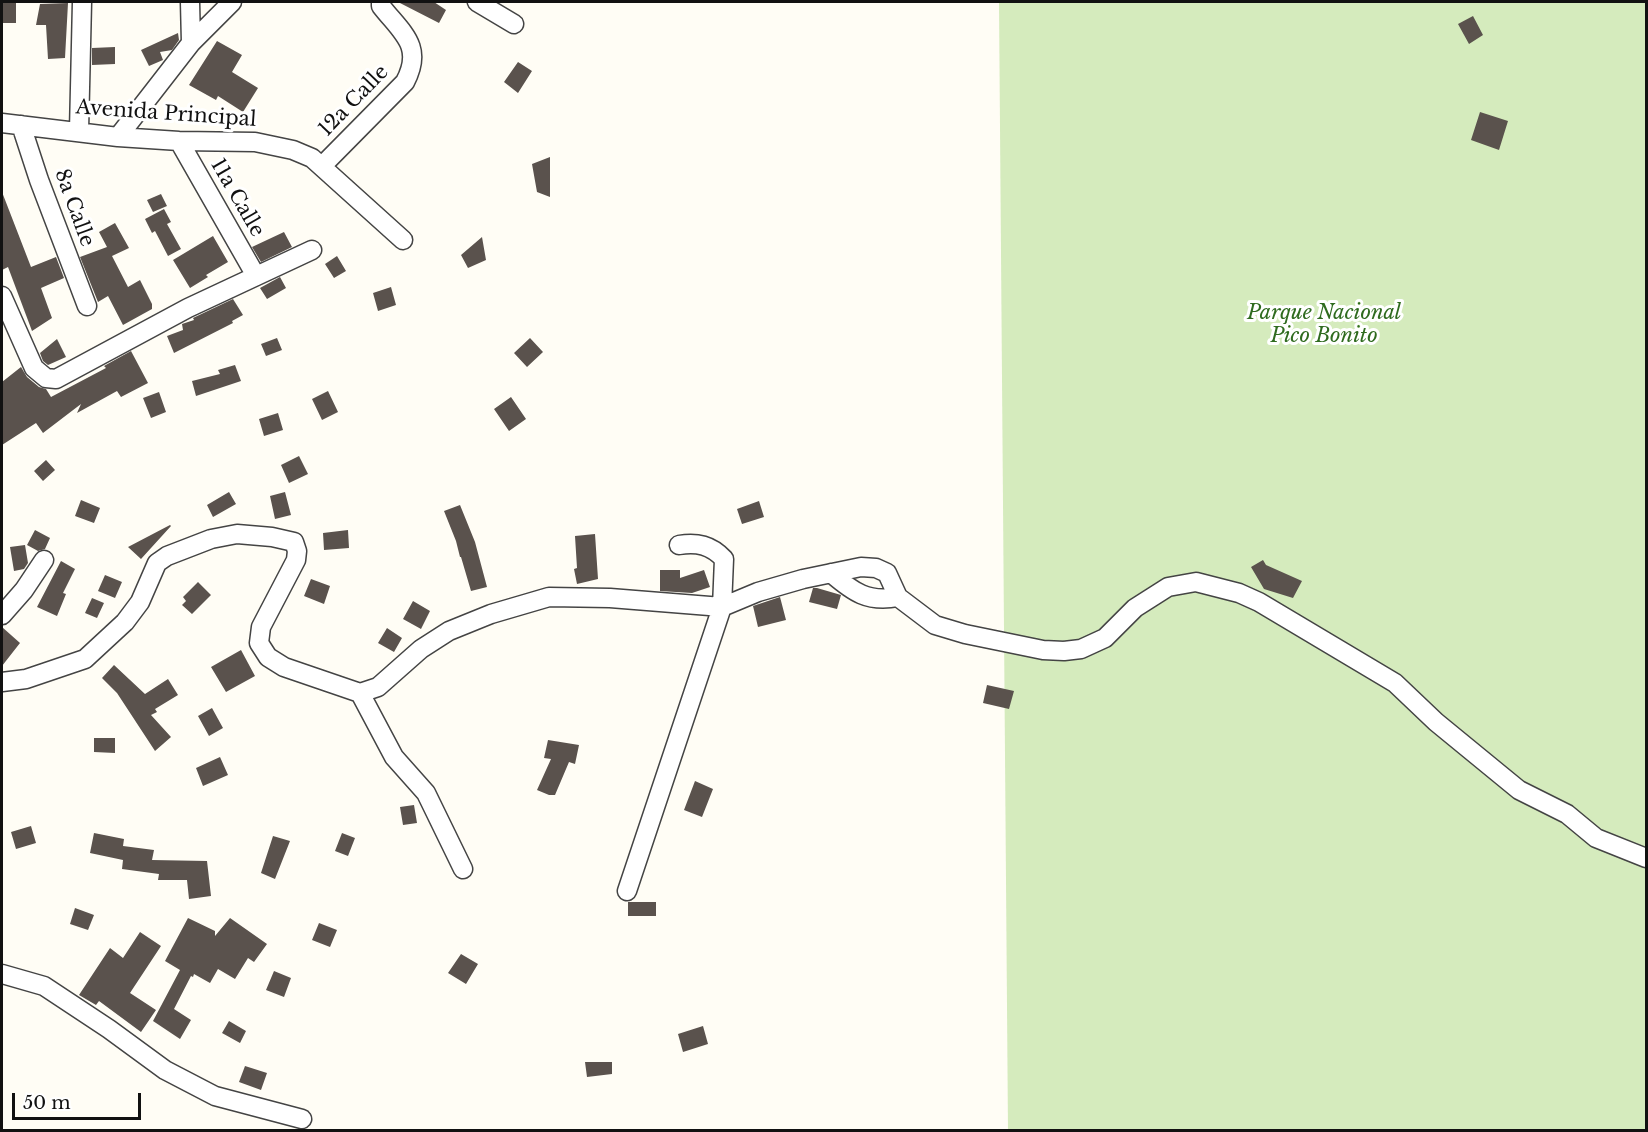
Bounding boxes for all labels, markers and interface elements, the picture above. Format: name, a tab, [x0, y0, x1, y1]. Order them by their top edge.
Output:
street label: 12a Calle	[314, 60, 394, 142]
street label: Avenida Principal	[75, 96, 257, 132]
street label: 11a Calle	[205, 155, 269, 241]
street label: 8a Calle	[49, 166, 99, 250]
park label: Parque Nacional Pico Bonito	[1247, 301, 1401, 348]
scale bar	[15, 1081, 144, 1119]
text: 50 m	[23, 1092, 71, 1114]

